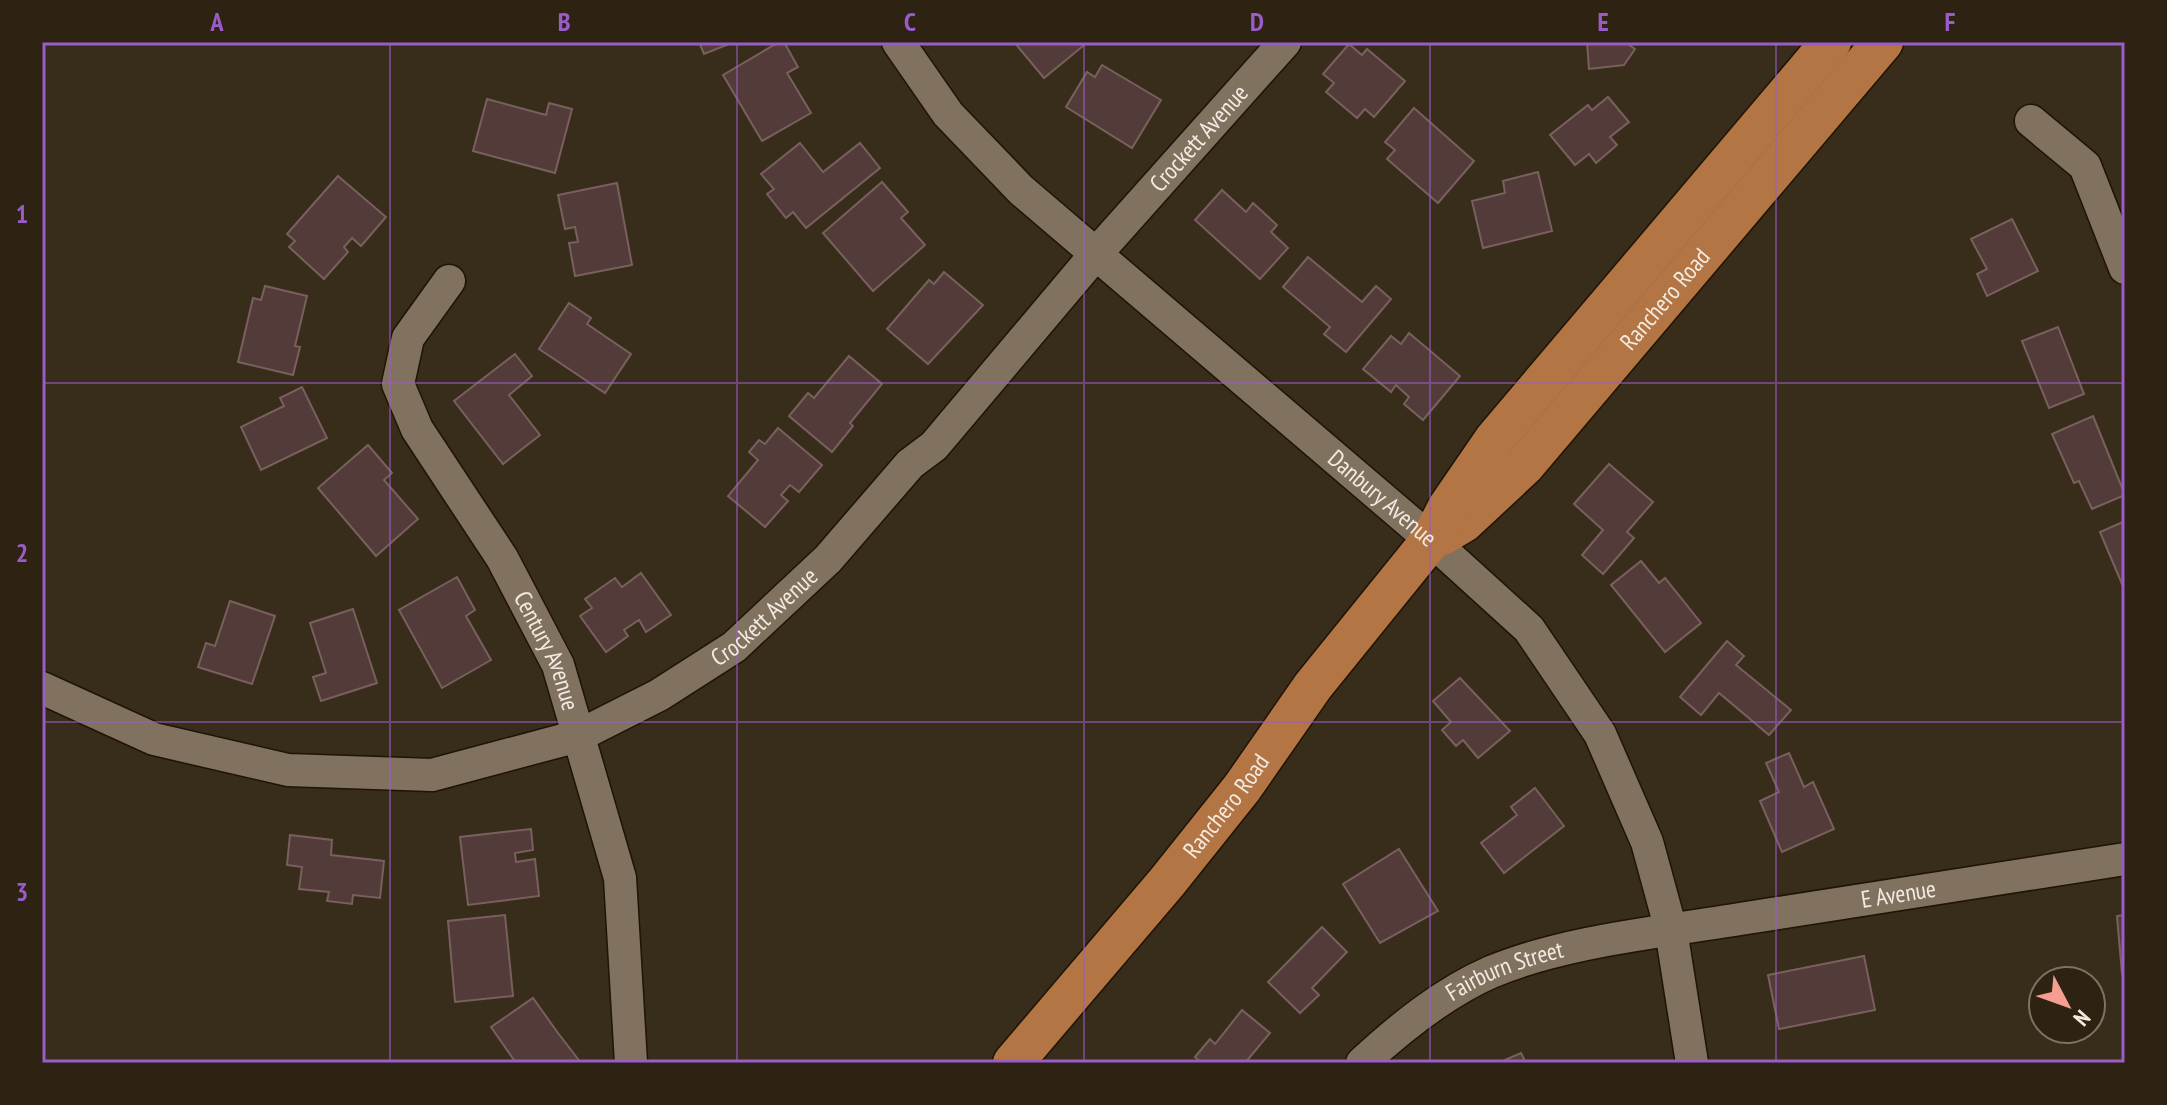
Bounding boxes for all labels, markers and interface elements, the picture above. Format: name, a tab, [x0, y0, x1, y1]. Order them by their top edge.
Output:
text: A	[209, 5, 224, 38]
text: B	[558, 5, 571, 38]
text: C	[904, 5, 916, 38]
text: D	[1250, 5, 1264, 38]
text: E	[1597, 5, 1609, 38]
text: F	[1945, 5, 1956, 38]
street label: Crockett Avenue	[1143, 78, 1255, 198]
text: 1	[16, 197, 28, 230]
street label: Ranchero Road	[1613, 242, 1717, 356]
street label: Danbury Avenue	[1322, 443, 1443, 553]
text: 2	[16, 536, 28, 569]
street label: Crockett Avenue	[705, 561, 824, 673]
street label: Century Avenue	[507, 586, 586, 714]
street label: Ranchero Road	[1176, 748, 1276, 864]
street label: E Avenue	[1859, 873, 1938, 915]
text: 3	[16, 875, 28, 908]
street label: Fairburn Street	[1440, 934, 1567, 1008]
north arrow	[2027, 965, 2107, 1045]
text: N	[2068, 1004, 2097, 1032]

